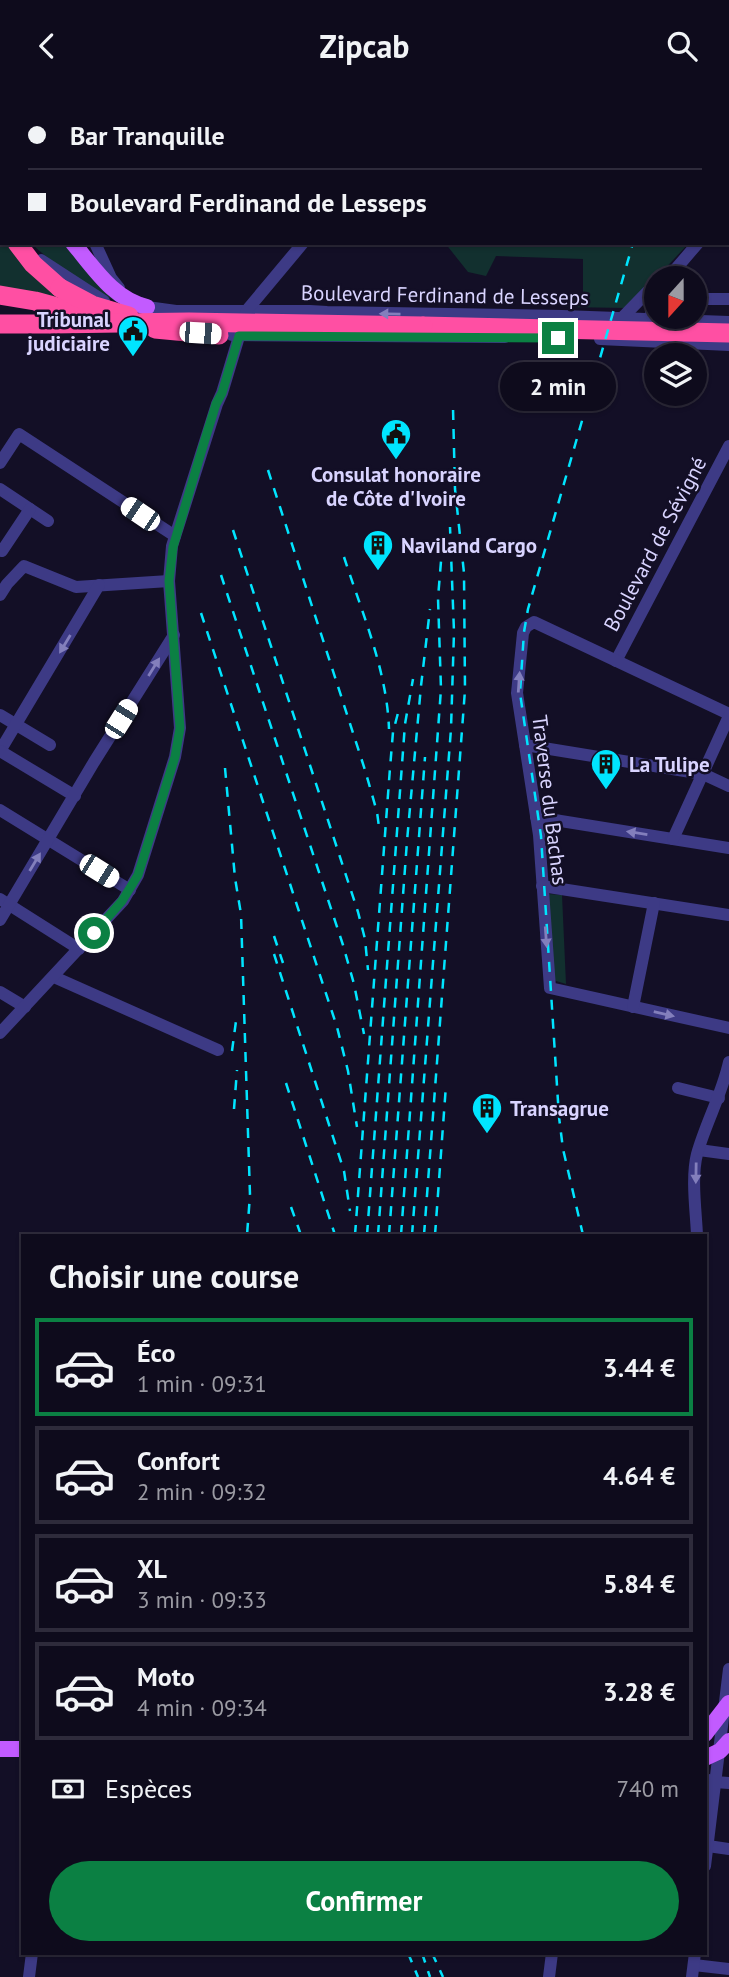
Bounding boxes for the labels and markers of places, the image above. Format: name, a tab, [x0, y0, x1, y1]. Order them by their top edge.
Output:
place label: Tribunal judiciaire	[26, 306, 111, 357]
public building icon: Tribunal judiciaire	[116, 314, 150, 358]
public building icon: Consulat honoraire de Côte d'Ivoire	[379, 417, 413, 461]
place label: Consulat honoraire de Côte d'Ivoire	[311, 461, 481, 512]
building icon: Naviland Cargo	[361, 528, 395, 572]
place label: Naviland Cargo	[401, 532, 537, 559]
building icon: La Tulipe	[589, 747, 623, 791]
place label: La Tulipe	[629, 751, 710, 778]
building icon: Transagrue	[470, 1091, 504, 1135]
place label: Transagrue	[510, 1095, 609, 1122]

